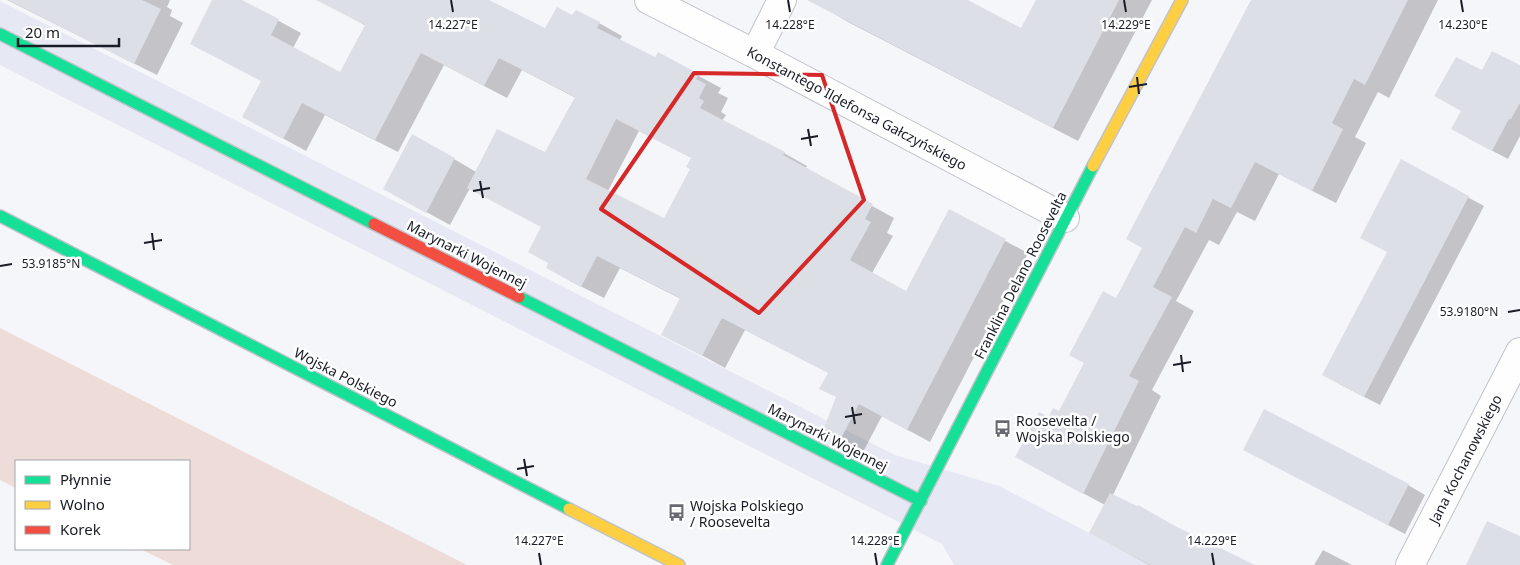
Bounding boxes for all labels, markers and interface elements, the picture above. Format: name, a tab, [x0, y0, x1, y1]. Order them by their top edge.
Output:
scale bar	[18, 15, 119, 47]
text: 14.227°E	[428, 16, 478, 33]
text: 14.228°E	[765, 16, 815, 33]
text: 14.229°E	[1101, 16, 1151, 33]
text: 14.230°E	[1438, 16, 1488, 33]
text: 20 m	[25, 22, 60, 42]
street label: Konstantego Ildefonsa Gałczyńskiego	[744, 42, 970, 174]
street label: Franklina Delano Roosevelta	[969, 188, 1071, 362]
street label: Marynarki Wojennej	[404, 216, 530, 292]
text: 53.9185°N	[22, 255, 80, 272]
text: 53.9180°N	[1440, 303, 1498, 320]
street label: Wojska Polskiego	[291, 343, 401, 411]
street label: Jana Kochanowskiego	[1423, 391, 1506, 529]
street label: Marynarki Wojennej	[765, 399, 891, 475]
place label: Roosevelta / Wojska Polskiego	[1016, 411, 1130, 446]
bus stop icon: Roosevelta / Wojska Polskiego	[992, 418, 1012, 438]
legend	[15, 460, 190, 550]
text: Płynnie	[60, 469, 111, 489]
text: Wolno	[60, 494, 105, 514]
place label: Wojska Polskiego / Roosevelta	[690, 496, 804, 531]
bus stop icon: Wojska Polskiego / Roosevelta	[666, 503, 686, 523]
text: Korek	[60, 519, 101, 539]
text: 14.227°E	[514, 532, 564, 549]
text: 14.228°E	[850, 532, 900, 549]
text: 14.229°E	[1187, 532, 1237, 549]

